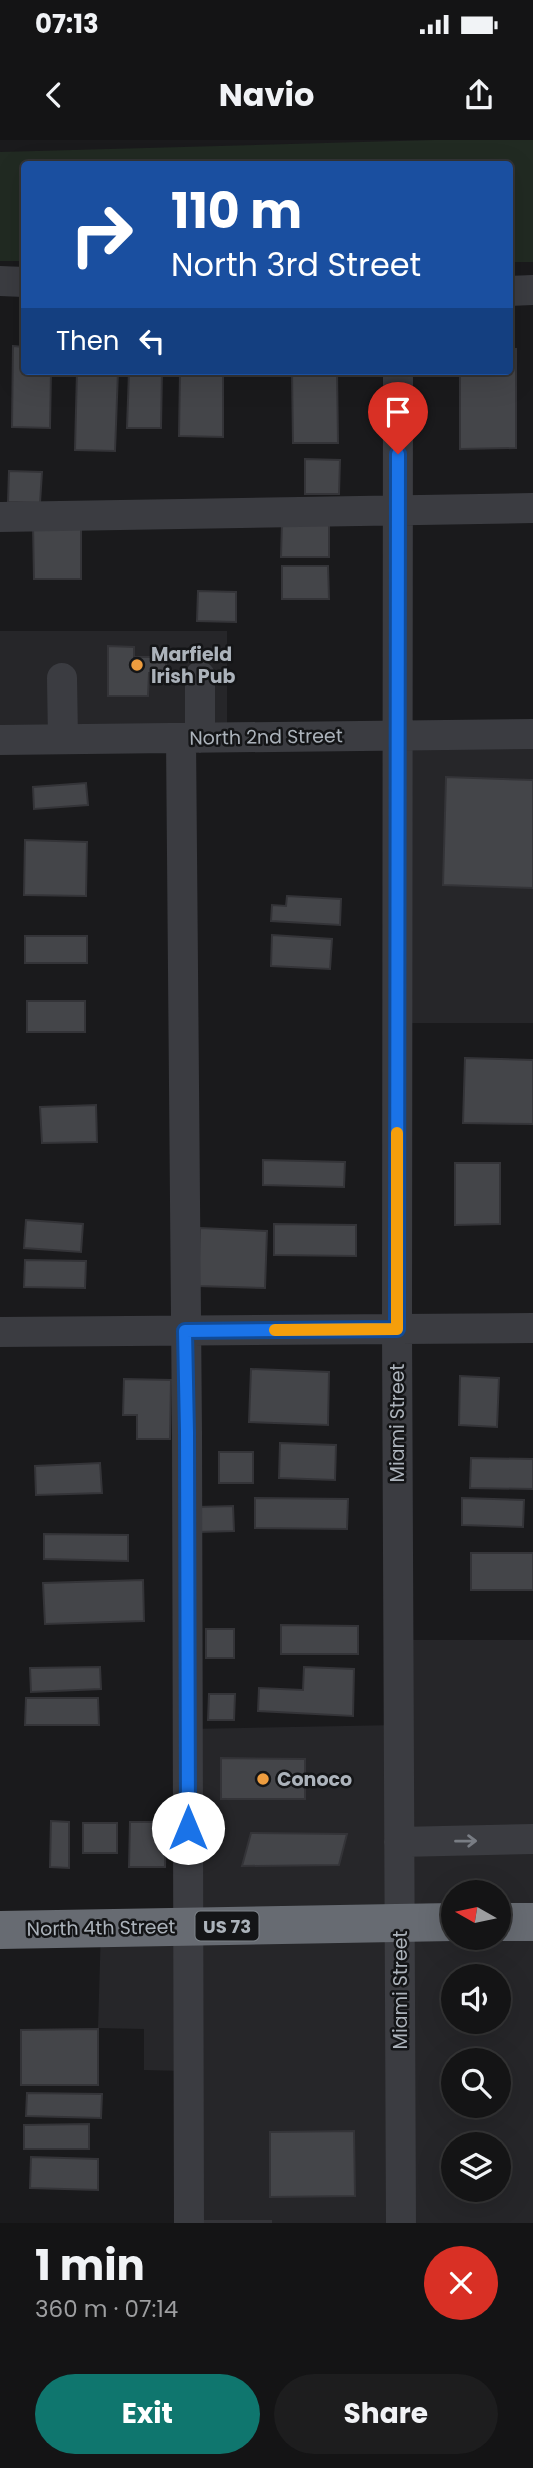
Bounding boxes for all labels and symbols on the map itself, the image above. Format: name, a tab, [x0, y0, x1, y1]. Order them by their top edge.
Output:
pin	[368, 382, 428, 454]
place label: Marfield Irish Pub	[151, 641, 235, 690]
marker: Marfield Irish Pub	[129, 657, 145, 673]
street label: North 2nd Street	[189, 722, 343, 752]
street label: Miami Street	[384, 1364, 411, 1482]
place label: Conoco	[277, 1766, 352, 1793]
marker: Conoco	[255, 1771, 271, 1787]
position arrow	[151, 1791, 225, 1865]
one-way arrow	[454, 1834, 477, 1847]
north arrow	[441, 1880, 511, 1950]
road number: US 73	[196, 1912, 258, 1940]
street label: North 4th Street	[27, 1913, 176, 1943]
street label: Miami Street	[387, 1931, 414, 2049]

